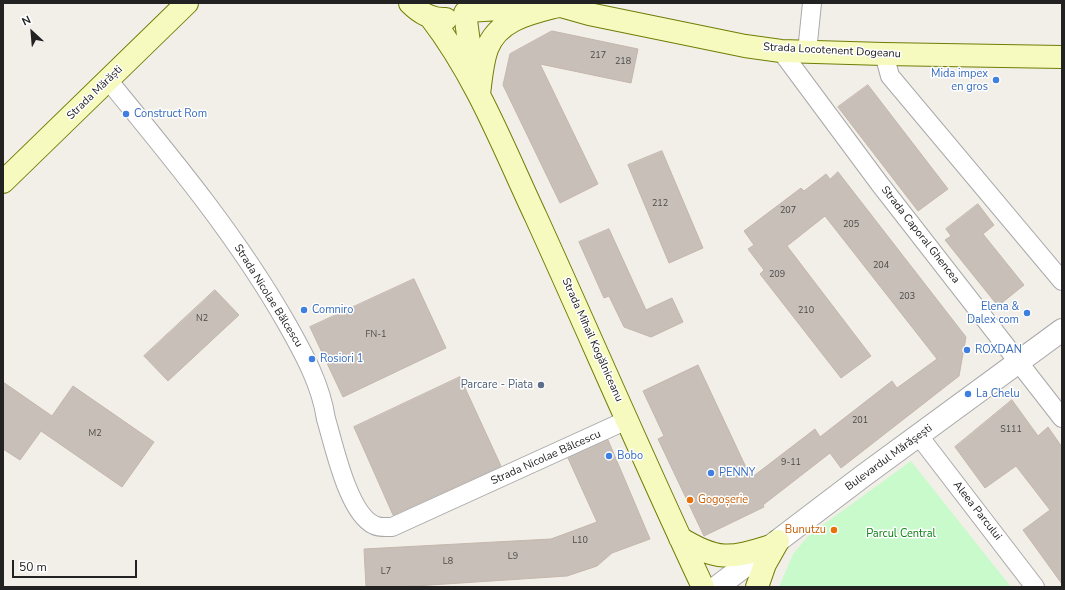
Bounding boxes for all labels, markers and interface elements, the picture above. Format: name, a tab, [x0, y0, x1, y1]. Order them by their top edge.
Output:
north arrow	[12, 12, 52, 52]
text: N	[20, 12, 34, 29]
street label: Strada Locotenent Dogeanu	[763, 41, 901, 61]
house number: 217	[590, 51, 606, 61]
house number: 218	[615, 57, 631, 67]
street label: Strada Mărăști	[65, 63, 125, 123]
place label: Mida impex en gros	[931, 67, 988, 93]
marker: Mida impex en gros	[991, 75, 1001, 85]
place label: Construct Rom	[134, 107, 207, 121]
marker: Construct Rom	[121, 109, 131, 119]
street label: Strada Caporal Ghencea	[878, 184, 962, 286]
house number: 212	[652, 199, 668, 209]
house number: 207	[780, 206, 796, 216]
house number: 205	[843, 220, 859, 230]
street label: Strada Nicolae Bălcescu	[231, 242, 305, 350]
house number: 204	[873, 261, 889, 271]
house number: 209	[769, 270, 785, 280]
street label: Strada Mihail Kogălniceanu	[559, 276, 625, 404]
house number: 203	[899, 292, 915, 302]
place label: Elena & Dalex com	[967, 300, 1019, 326]
place label: Comniro	[312, 303, 353, 317]
marker: Comniro	[299, 305, 309, 315]
house number: 210	[798, 306, 814, 316]
marker: Elena & Dalex com	[1022, 308, 1032, 318]
house number: N2	[196, 314, 208, 324]
house number: FN-1	[366, 330, 386, 340]
place label: ROXDAN	[975, 343, 1022, 357]
marker: ROXDAN	[962, 345, 972, 355]
place label: Rosiori 1	[320, 352, 363, 366]
marker: Rosiori 1	[307, 354, 317, 364]
place label: Parcare - Piata	[461, 378, 533, 392]
marker: Parcare - Piata	[536, 380, 546, 390]
place label: La Chelu	[976, 387, 1020, 401]
marker: La Chelu	[963, 389, 973, 399]
house number: 201	[852, 416, 868, 426]
street label: Bulevardul Mărășești	[843, 422, 935, 494]
house number: S111	[1000, 425, 1022, 435]
street label: Strada Nicolae Bălcescu	[489, 428, 603, 488]
house number: M2	[88, 429, 102, 439]
place label: Bobo	[617, 449, 643, 463]
marker: Bobo	[604, 451, 614, 461]
house number: 9-11	[781, 458, 801, 468]
place label: PENNY	[719, 466, 755, 480]
marker: PENNY	[706, 468, 716, 478]
street label: Aleea Parcului	[950, 479, 1004, 543]
place label: Gogoșerie	[698, 493, 748, 507]
marker: Gogoșerie	[685, 495, 695, 505]
place label: Bunutzu	[785, 523, 826, 537]
marker: Bunutzu	[829, 525, 839, 535]
park label: Parcul Central	[866, 527, 936, 541]
house number: L10	[572, 536, 588, 546]
scale bar	[14, 552, 139, 578]
house number: L9	[508, 552, 518, 562]
house number: L8	[443, 557, 453, 567]
text: 50 m	[19, 559, 47, 575]
house number: L7	[381, 567, 391, 577]

